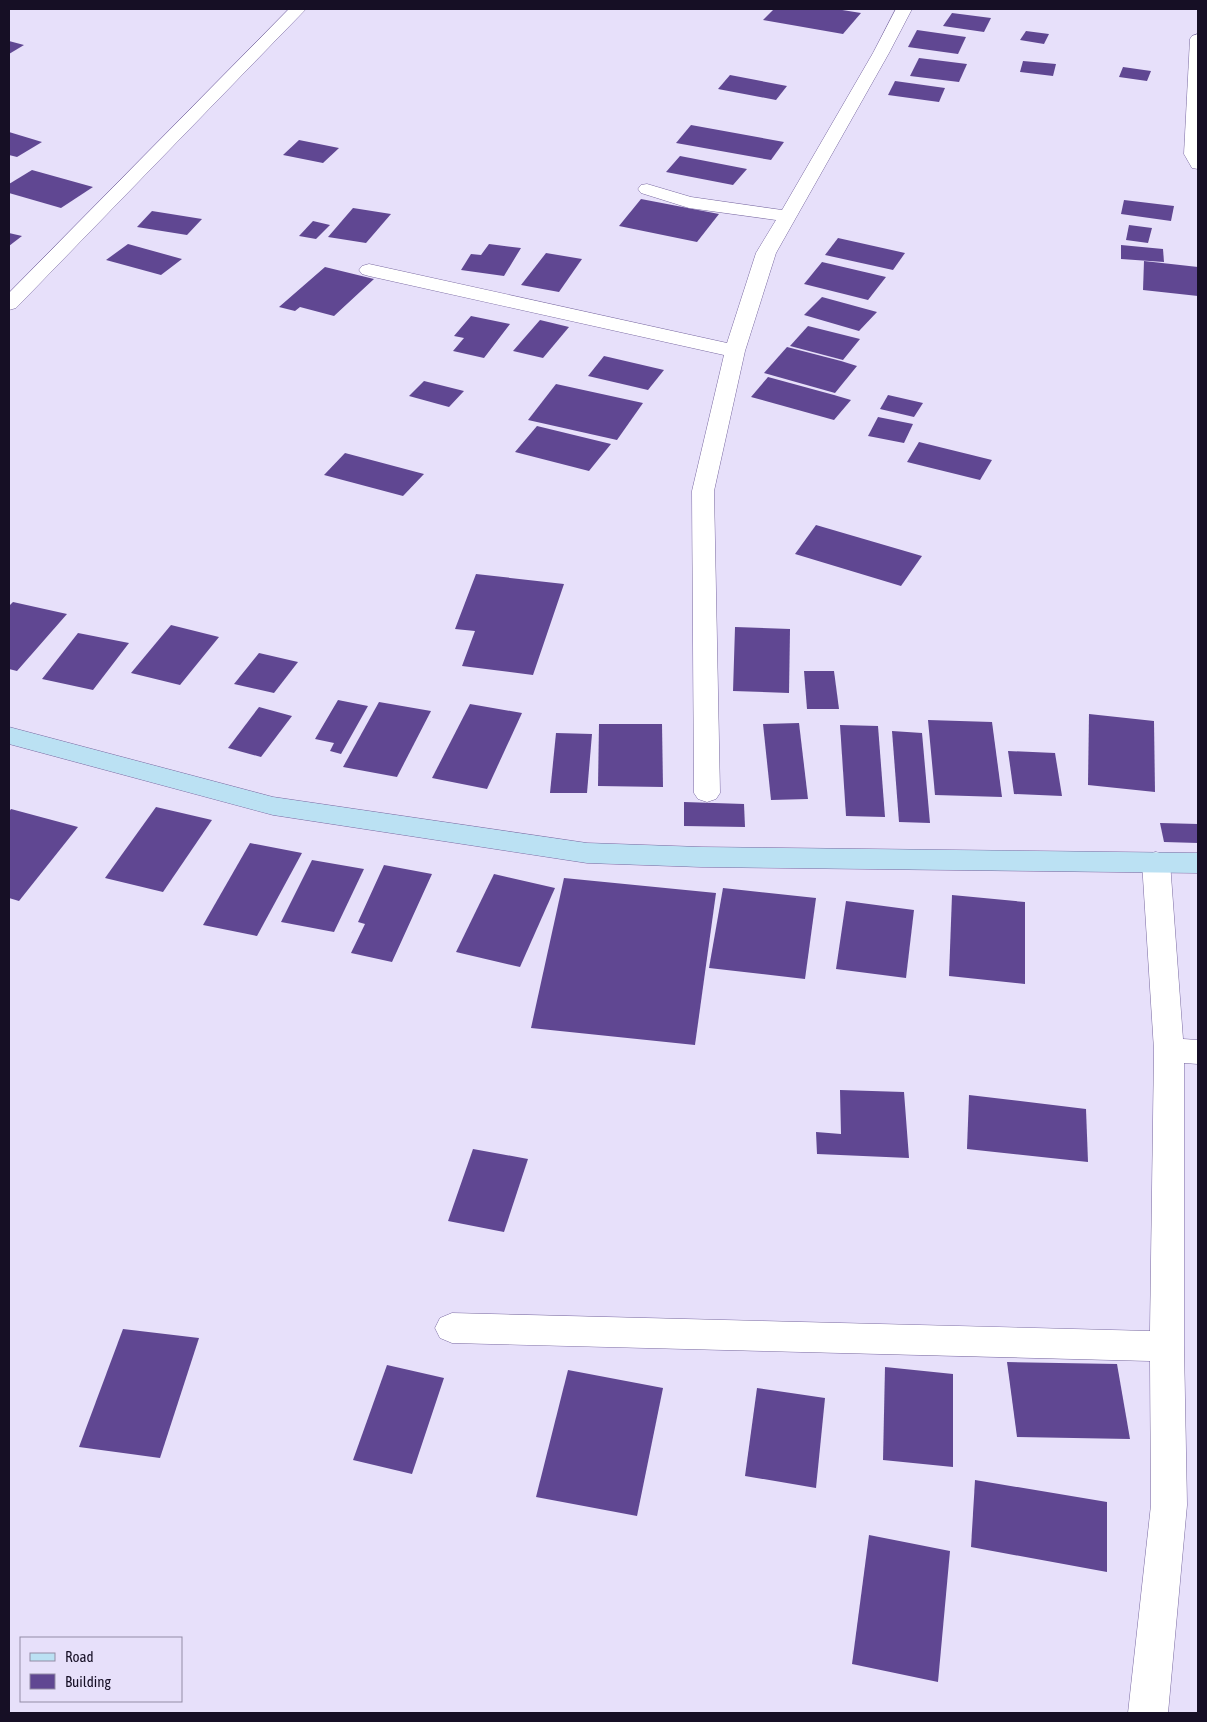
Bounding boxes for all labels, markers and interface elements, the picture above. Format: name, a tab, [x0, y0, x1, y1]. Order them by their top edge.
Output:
legend	[20, 1637, 182, 1702]
text: Road	[65, 1648, 94, 1665]
text: Building	[65, 1673, 111, 1690]

